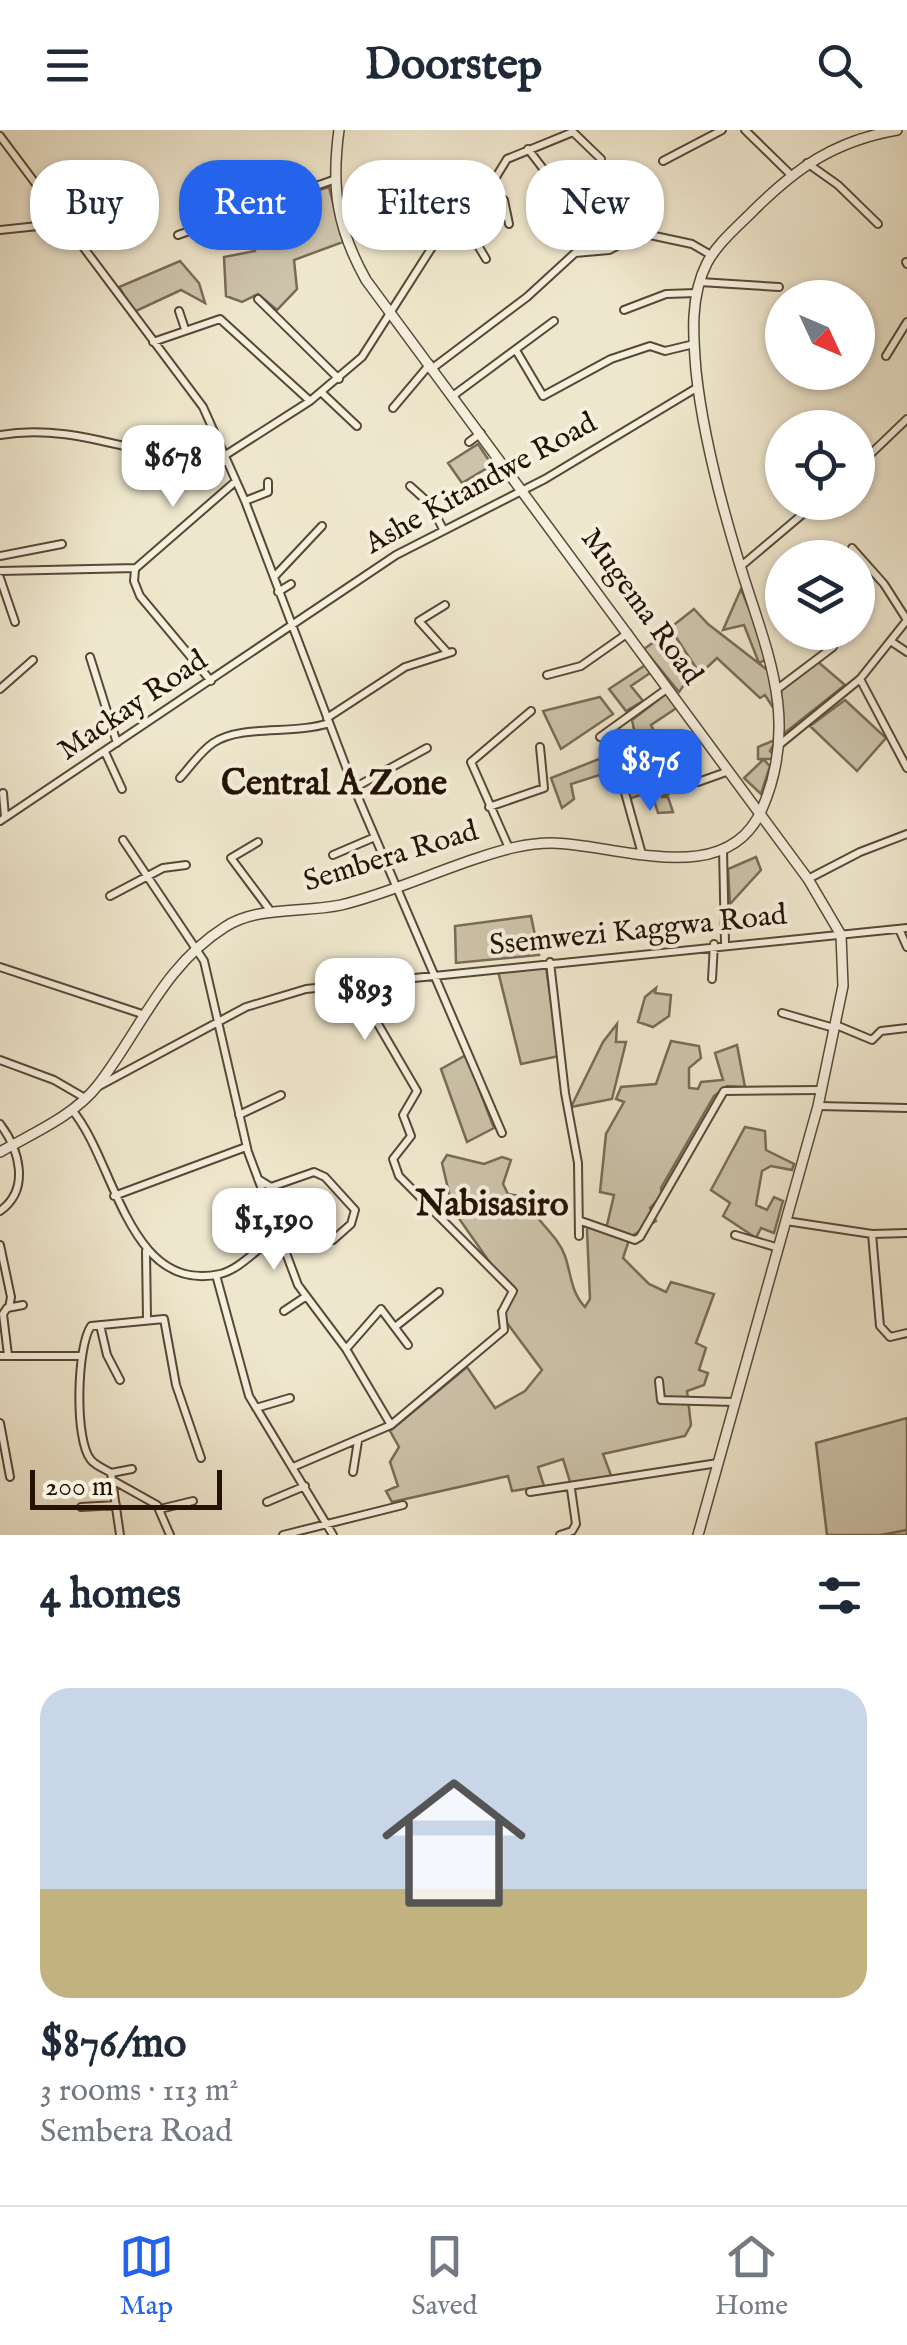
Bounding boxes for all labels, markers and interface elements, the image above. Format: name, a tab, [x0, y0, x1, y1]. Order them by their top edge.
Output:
text: Doorstep	[365, 37, 542, 94]
icon: menu	[40, 38, 95, 93]
icon: search	[812, 38, 867, 93]
chip: Buy	[30, 160, 159, 250]
chip: Rent	[179, 160, 322, 250]
chip: Filters	[342, 160, 506, 250]
chip: New	[526, 160, 664, 250]
north arrow	[765, 280, 875, 390]
map controls	[765, 280, 875, 650]
street label: Ashe Kitandwe Road	[358, 404, 604, 564]
button: locate	[765, 410, 875, 520]
pin: $678	[114, 425, 232, 510]
text: $678	[144, 437, 202, 478]
street label: Mugema Road	[572, 521, 711, 693]
button: layers	[765, 540, 875, 650]
street label: Mackay Road	[51, 642, 216, 770]
pin: $876	[591, 729, 709, 814]
text: $876	[621, 741, 679, 782]
district label: Central A Zone	[221, 762, 447, 807]
street label: Sembera Road	[299, 812, 484, 902]
street label: Ssemwezi Kaggwa Road	[487, 896, 790, 966]
pin: $893	[306, 958, 424, 1043]
text: $893	[337, 970, 393, 1011]
district label: Nabisasiro	[414, 1183, 569, 1228]
pin: $1,190	[193, 1188, 355, 1273]
text: $1,190	[234, 1200, 314, 1241]
scale bar	[30, 1465, 222, 1510]
text: 200 m	[45, 1470, 113, 1505]
icon: filters	[812, 1568, 867, 1623]
text: 4 homes	[40, 1569, 181, 1622]
icon: home	[364, 1753, 544, 1933]
text: $876/mo	[40, 2018, 186, 2071]
text: 3 rooms · 113 m²	[40, 2071, 239, 2112]
text: Sembera Road	[40, 2112, 232, 2153]
tab: Map	[119, 2229, 174, 2324]
tab: Saved	[411, 2229, 478, 2324]
tab: Home	[715, 2229, 788, 2324]

